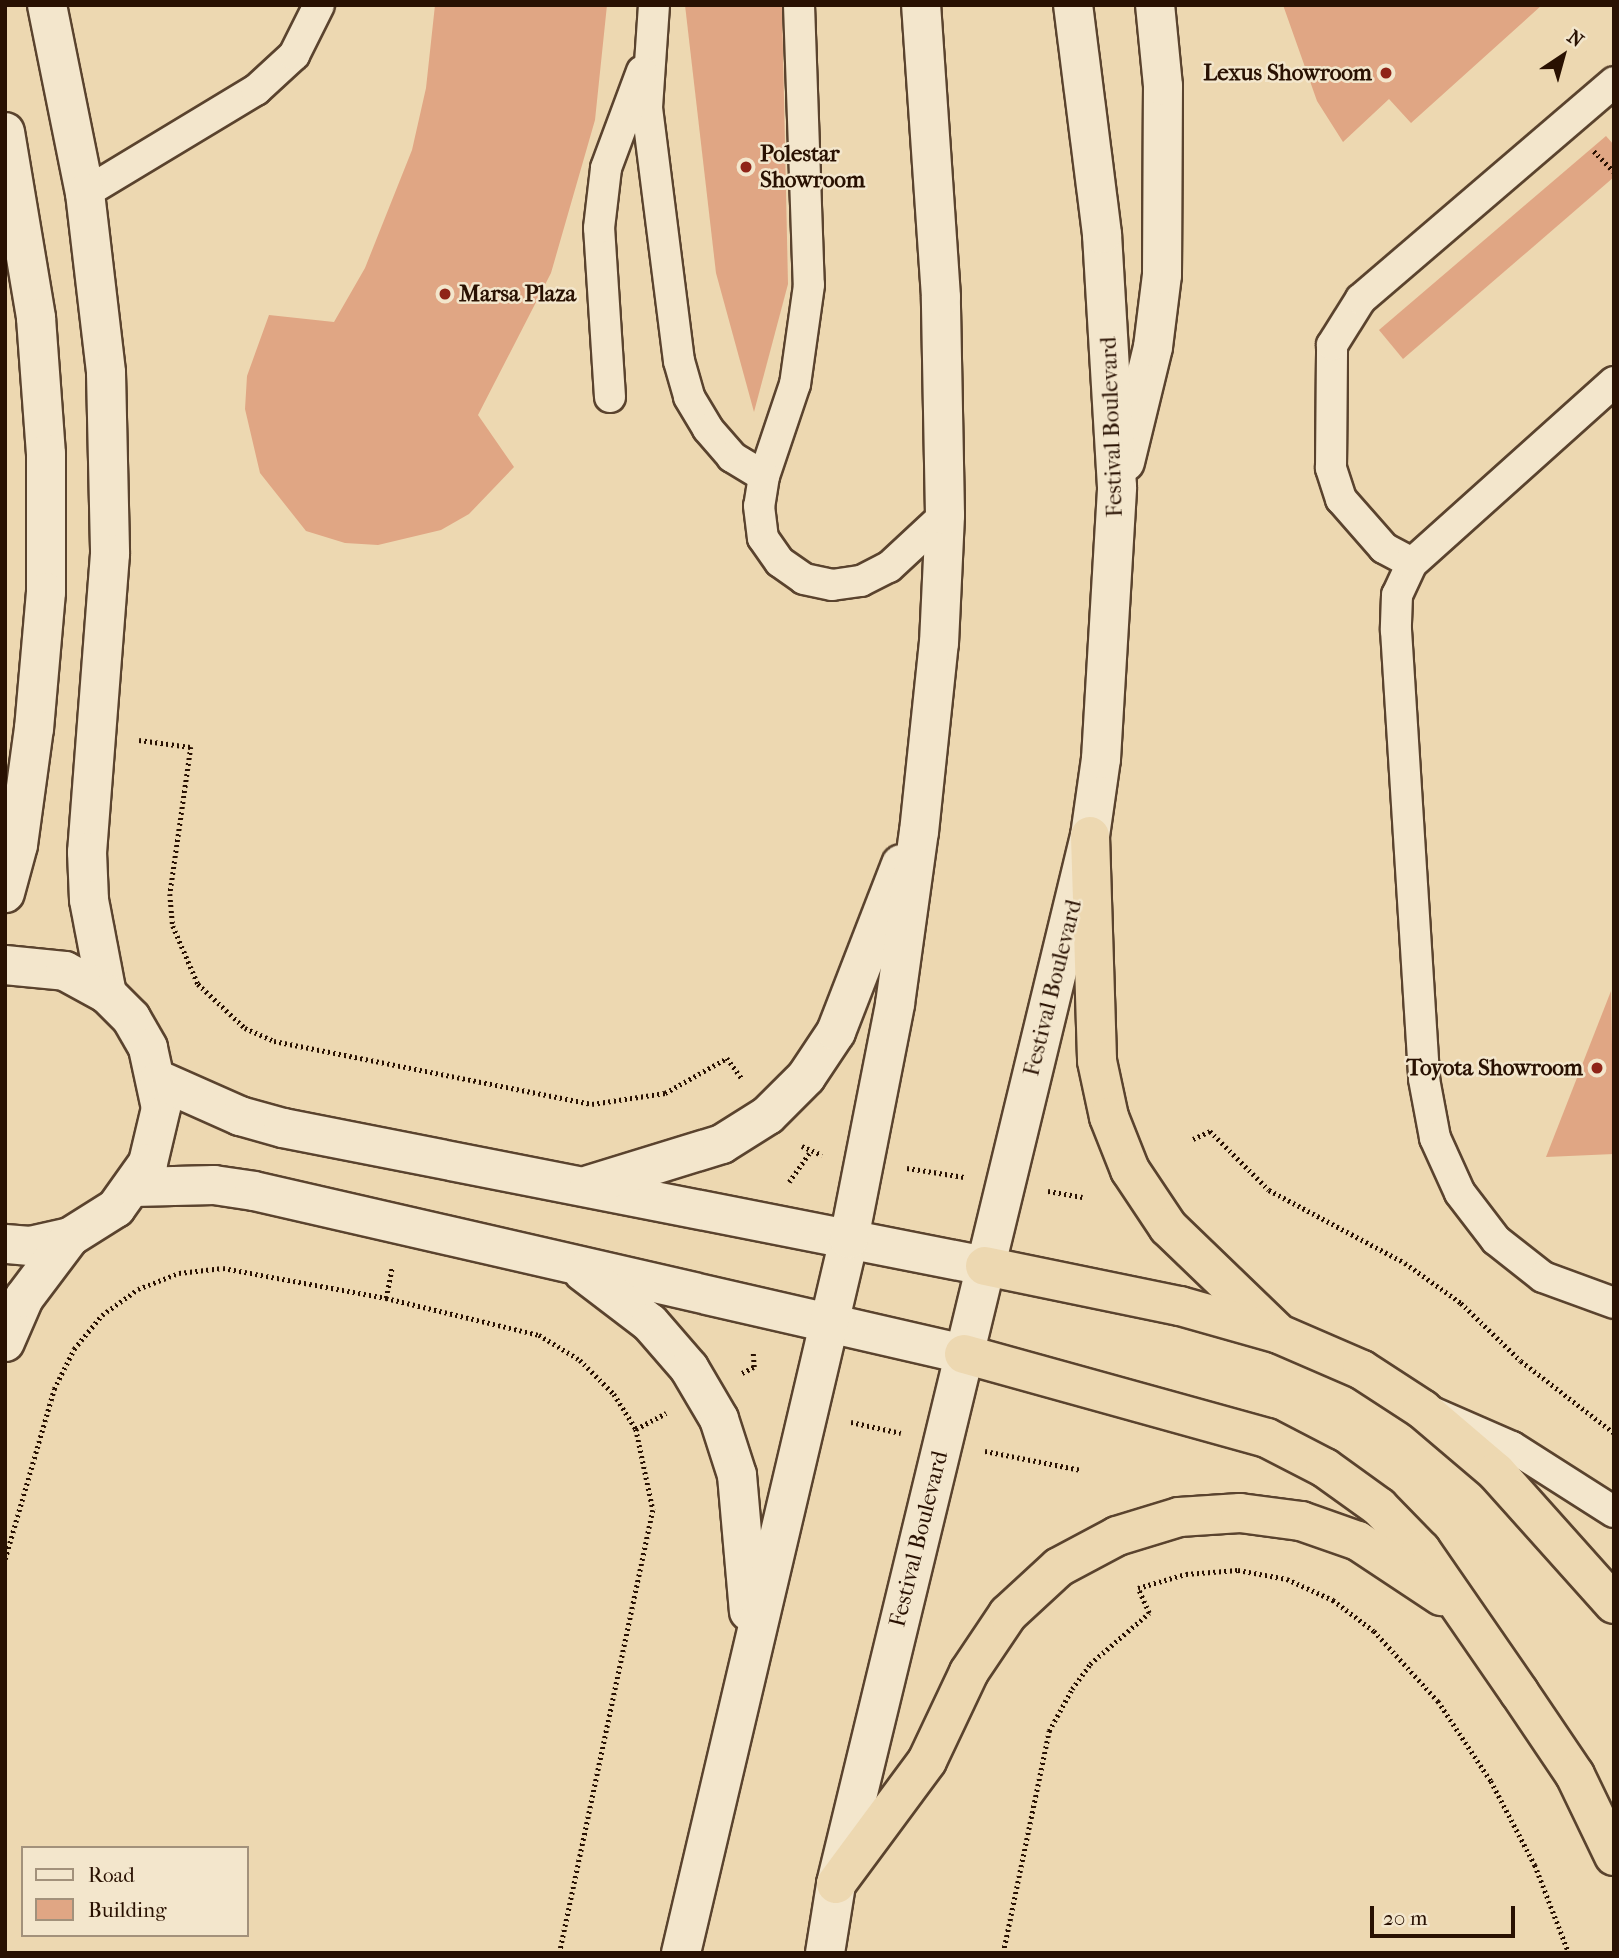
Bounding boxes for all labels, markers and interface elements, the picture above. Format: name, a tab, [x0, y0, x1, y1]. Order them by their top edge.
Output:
north arrow	[1528, 21, 1598, 91]
text: N	[1563, 26, 1588, 52]
place label: Lexus Showroom	[1203, 59, 1372, 87]
marker: Lexus Showroom	[1378, 65, 1394, 81]
place label: Polestar Showroom	[760, 140, 865, 194]
marker: Polestar Showroom	[738, 159, 754, 175]
place label: Marsa Plaza	[459, 280, 576, 308]
marker: Marsa Plaza	[437, 286, 453, 302]
street label: Festival Boulevard	[1095, 336, 1129, 518]
street label: Festival Boulevard	[1018, 897, 1088, 1079]
place label: Toyota Showroom	[1407, 1054, 1583, 1082]
marker: Toyota Showroom	[1589, 1060, 1605, 1076]
street label: Festival Boulevard	[884, 1448, 954, 1630]
legend	[21, 1846, 248, 1937]
text: Road	[88, 1863, 135, 1887]
scale bar	[1374, 1892, 1519, 1936]
text: Building	[88, 1898, 166, 1922]
text: 20 m	[1383, 1906, 1427, 1930]

